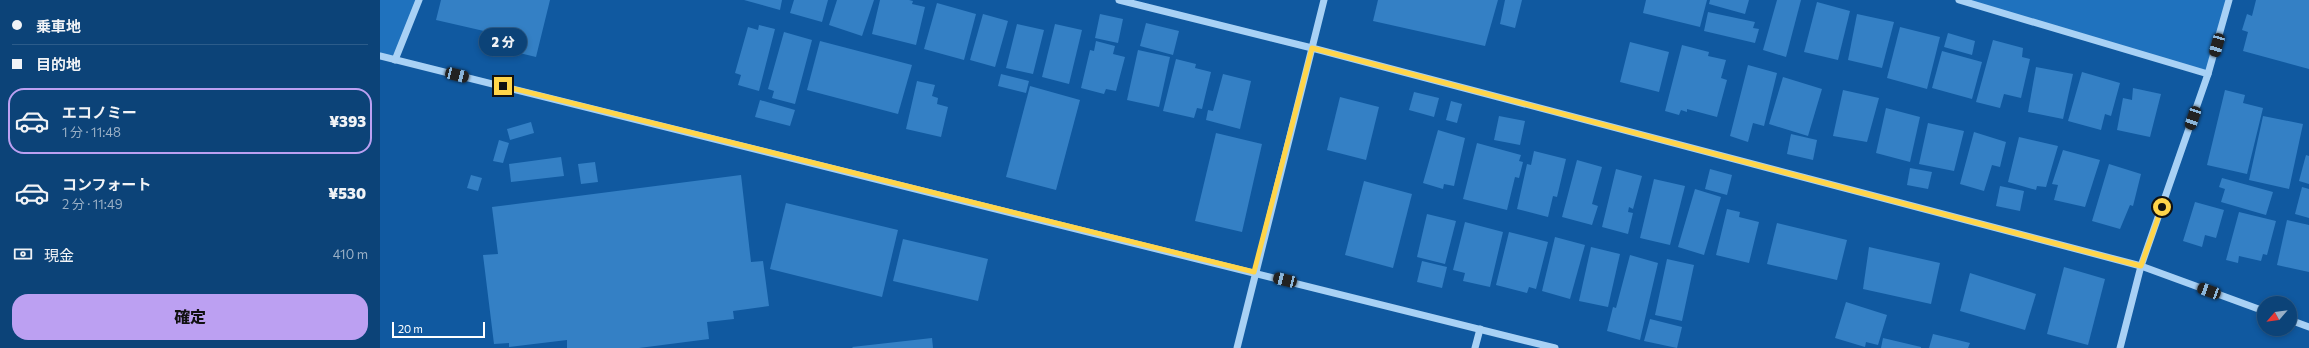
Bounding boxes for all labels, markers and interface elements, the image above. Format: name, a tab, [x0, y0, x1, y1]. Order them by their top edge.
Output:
text: 乗車地	[36, 17, 81, 35]
callout: 2 分	[479, 28, 527, 56]
car	[2208, 32, 2226, 58]
text: 2 分	[492, 34, 514, 50]
text: 目的地	[36, 55, 81, 73]
car	[444, 66, 470, 84]
route end	[494, 77, 512, 95]
icon: car	[14, 103, 50, 139]
text: エコノミー	[62, 103, 137, 121]
car	[2183, 105, 2203, 131]
text: ¥393	[329, 112, 366, 130]
text: 1 分 · 11:48	[62, 124, 121, 140]
icon: car	[14, 175, 50, 211]
text: コンフォート	[62, 175, 152, 193]
text: ¥530	[328, 184, 366, 202]
text: 2 分 · 11:49	[62, 196, 123, 212]
route start	[2153, 198, 2171, 216]
icon: cash	[12, 243, 34, 265]
text: 現金	[44, 246, 74, 264]
text: 410 m	[333, 246, 368, 262]
car	[1272, 271, 1298, 289]
car	[2196, 281, 2222, 301]
button: 確定	[12, 294, 368, 340]
north arrow	[2257, 296, 2297, 336]
map controls	[2257, 296, 2297, 336]
scale bar	[392, 320, 485, 339]
text: 20 m	[398, 322, 423, 335]

